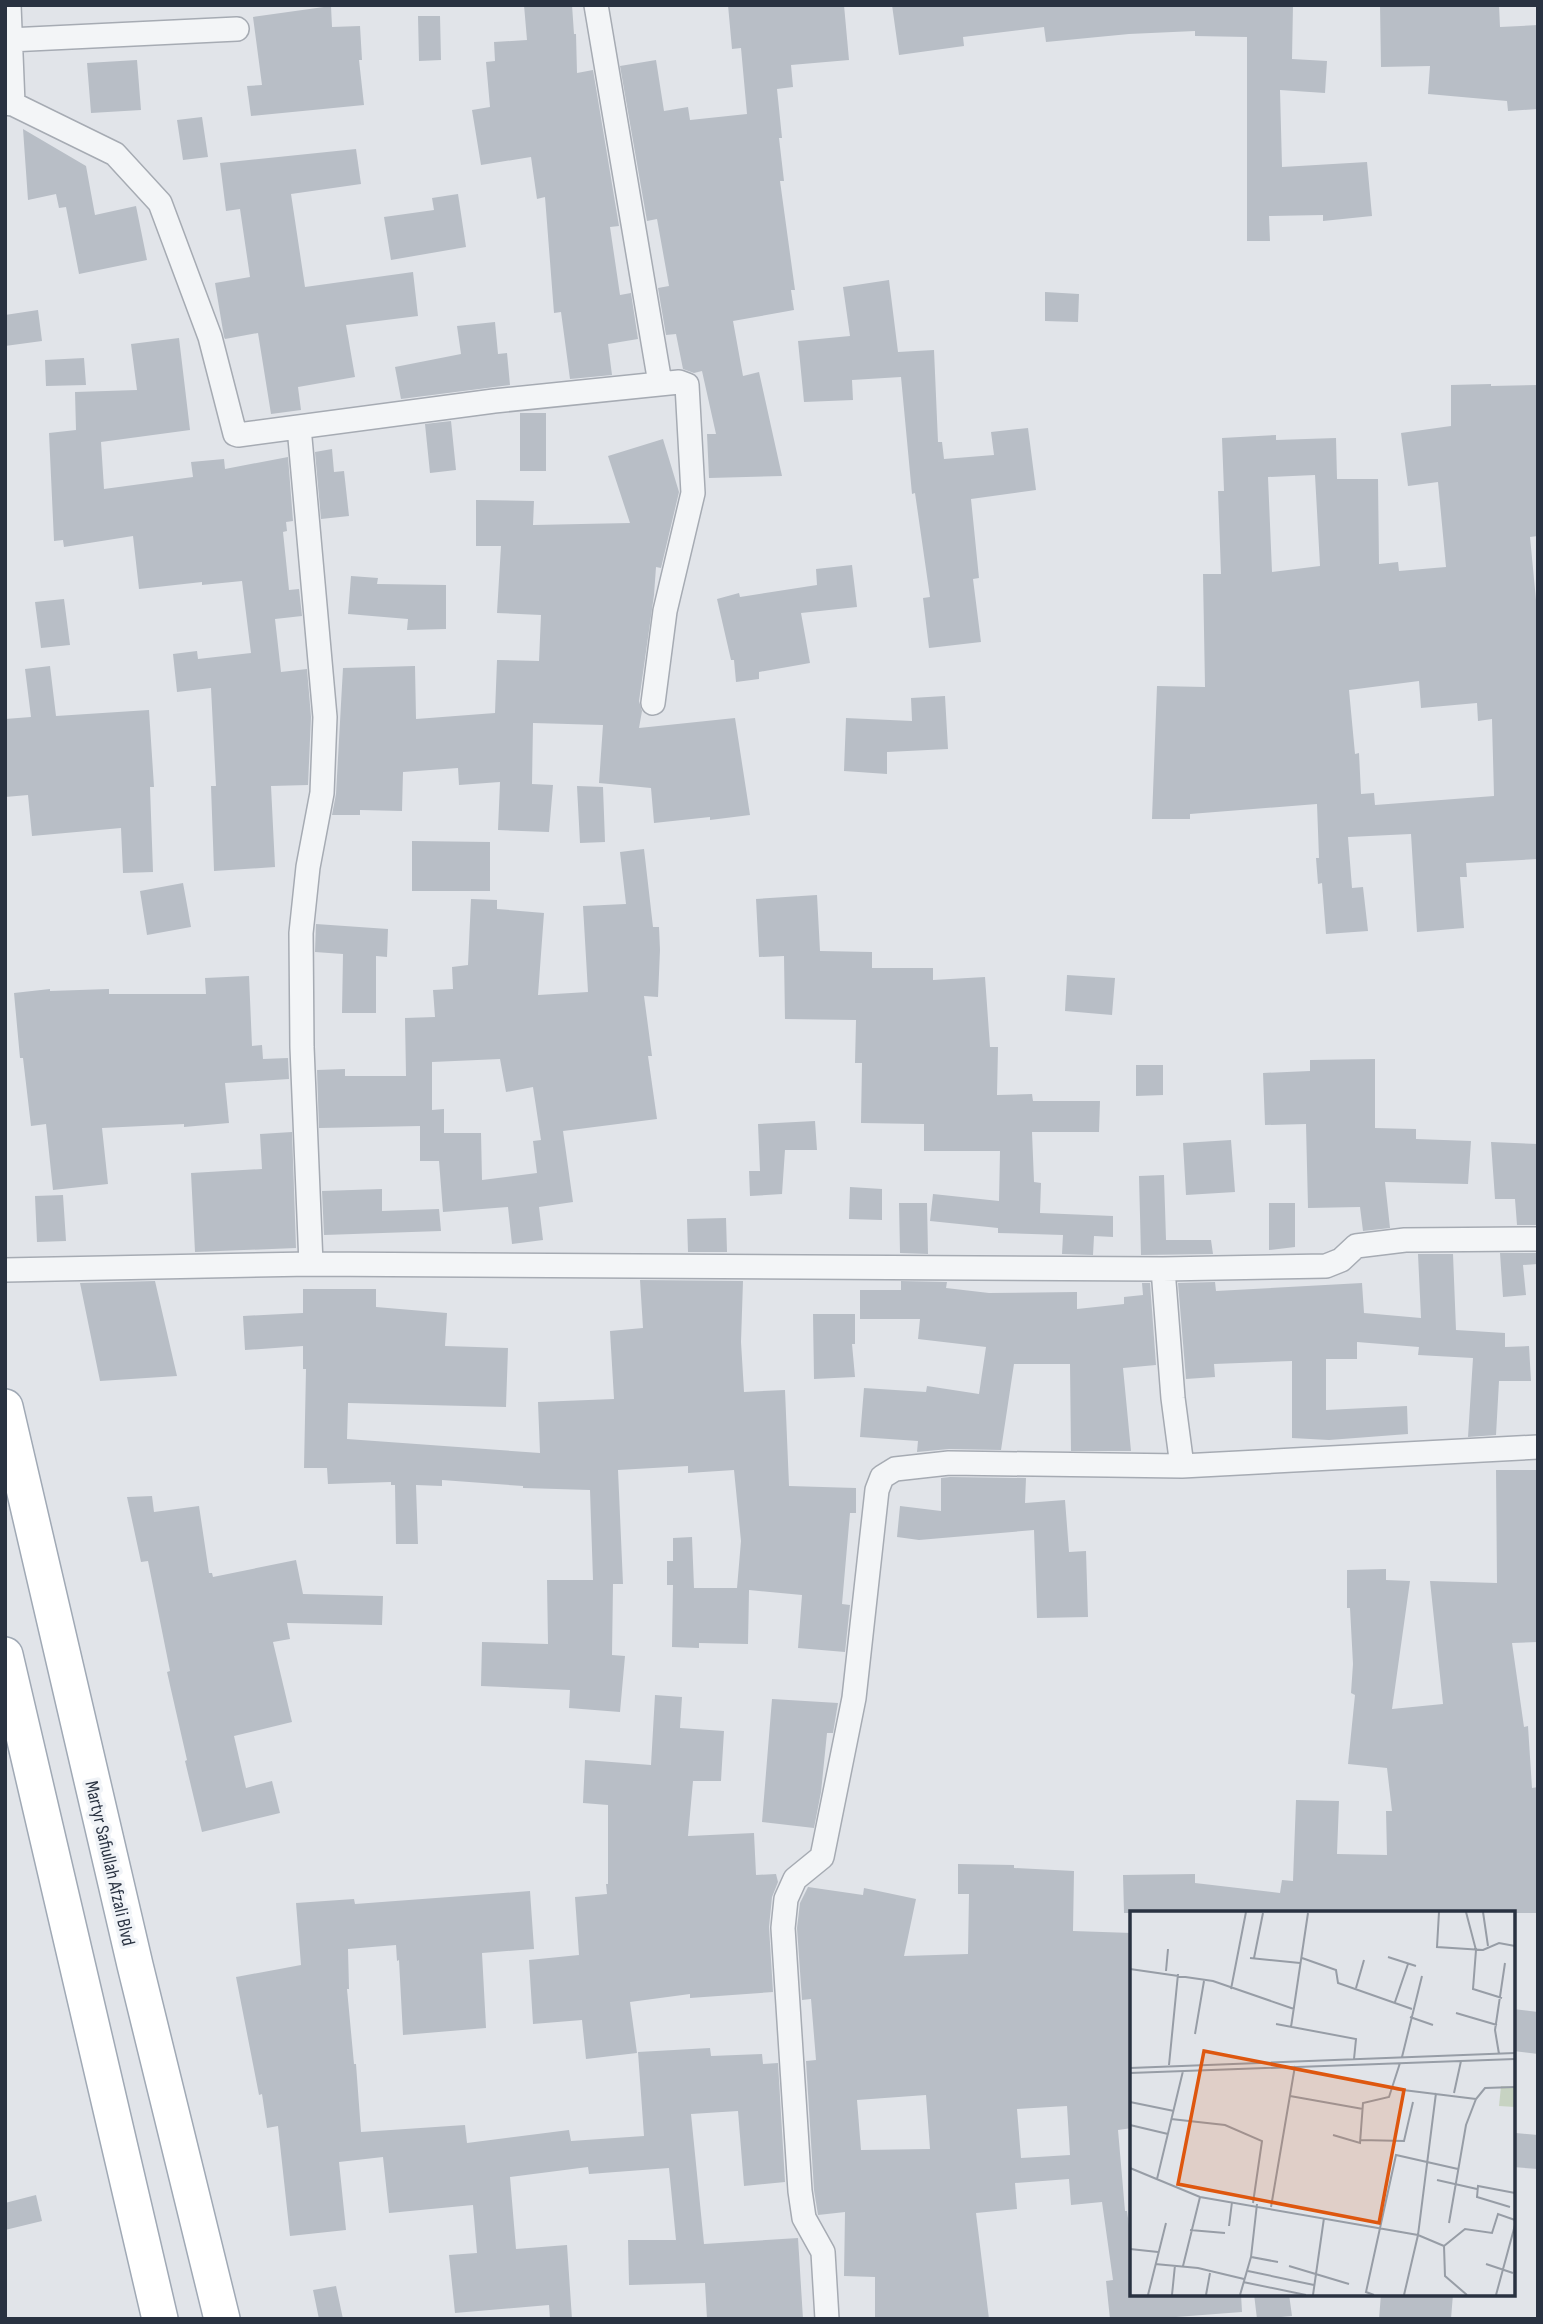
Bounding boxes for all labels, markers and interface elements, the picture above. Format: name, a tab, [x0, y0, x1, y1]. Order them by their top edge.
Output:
street label: Martyr Safiullah Afzali Blvd	[79, 1779, 140, 1948]
inset map	[1130, 1911, 1515, 2296]

